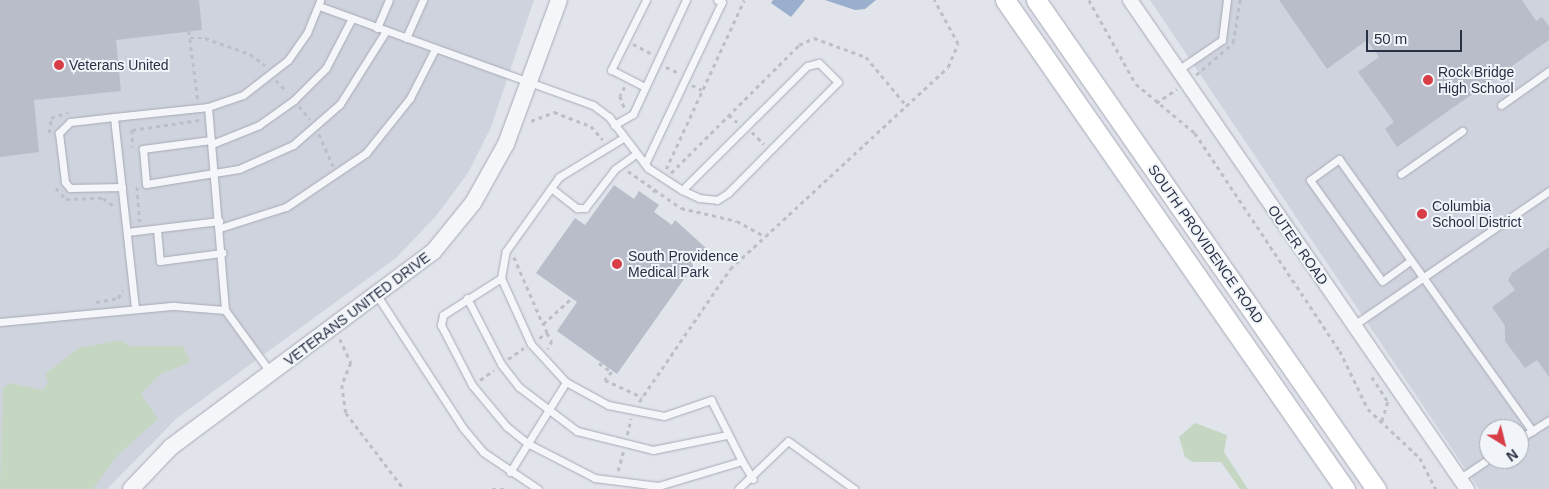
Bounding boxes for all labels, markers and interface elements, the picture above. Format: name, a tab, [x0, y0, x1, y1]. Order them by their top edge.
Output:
scale bar	[1369, 20, 1465, 52]
text: 50 m	[1374, 30, 1407, 47]
place label: Veterans United	[69, 57, 169, 73]
marker: Veterans United	[53, 59, 65, 71]
place label: Rock Bridge High School	[1438, 64, 1514, 96]
marker: Rock Bridge High School	[1422, 74, 1434, 86]
street label: SOUTH PROVIDENCE ROAD	[1145, 161, 1267, 327]
place label: Columbia School District	[1432, 198, 1521, 230]
street label: OUTER ROAD	[1264, 202, 1332, 288]
marker: Columbia School District	[1416, 208, 1428, 220]
place label: South Providence Medical Park	[628, 248, 739, 280]
street label: VETERANS UNITED DRIVE	[281, 249, 433, 369]
marker: South Providence Medical Park	[610, 257, 624, 271]
north arrow	[1479, 419, 1529, 469]
text: N	[1503, 446, 1521, 465]

